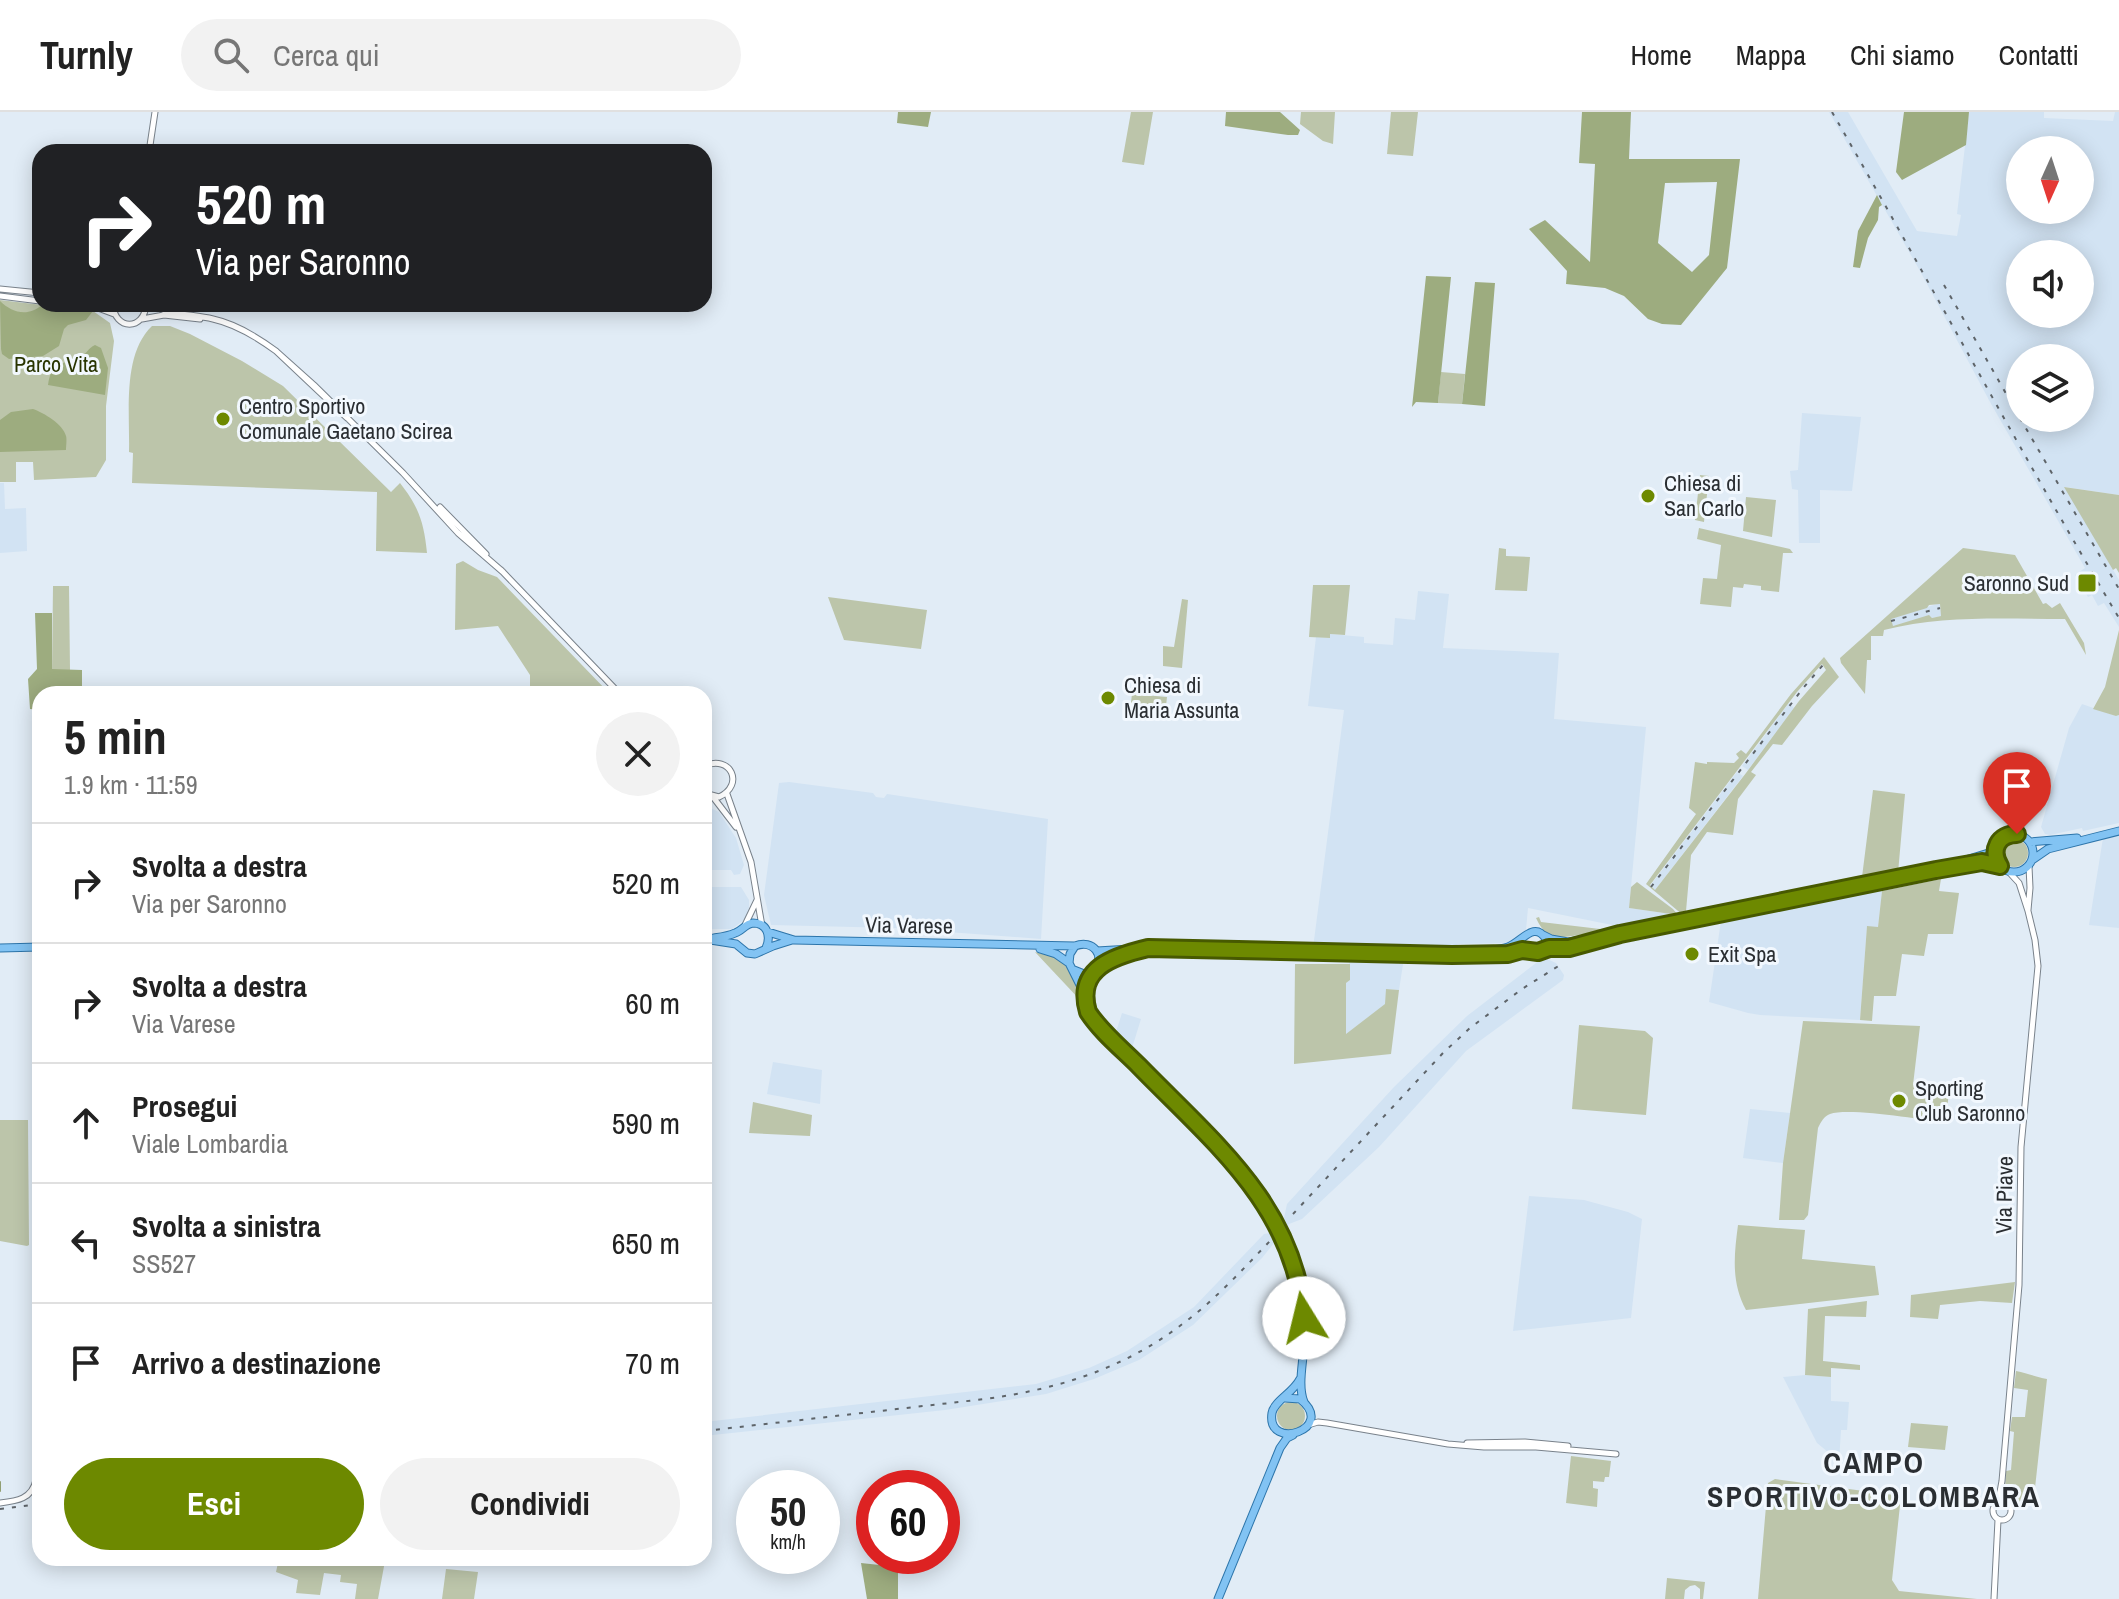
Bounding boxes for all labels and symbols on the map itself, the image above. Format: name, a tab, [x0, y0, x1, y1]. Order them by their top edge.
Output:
north arrow	[2006, 136, 2094, 224]
park label: Parco Vita	[14, 349, 98, 379]
place label: Centro Sportivo Comunale Gaetano Scirea	[239, 391, 453, 446]
marker: Centro Sportivo Comunale Gaetano Scirea	[214, 410, 232, 428]
place label: Chiesa di San Carlo	[1664, 468, 1744, 523]
marker: Chiesa di San Carlo	[1639, 487, 1657, 505]
place label: Saronno Sud	[1964, 568, 2069, 598]
marker: Saronno Sud	[2076, 572, 2098, 594]
place label: Chiesa di Maria Assunta	[1124, 670, 1239, 725]
marker: Chiesa di Maria Assunta	[1099, 689, 1117, 707]
pin	[1983, 752, 2051, 834]
street label: Via Varese	[865, 909, 953, 941]
place label: Exit Spa	[1708, 939, 1776, 969]
marker: Exit Spa	[1683, 945, 1701, 963]
place label: Sporting Club Saronno	[1915, 1073, 2025, 1128]
marker: Sporting Club Saronno	[1890, 1092, 1908, 1110]
street label: Via Piave	[1988, 1156, 2020, 1234]
position arrow	[1262, 1276, 1346, 1360]
district label: CAMPO SPORTIVO-COLOMBARA	[1707, 1442, 2041, 1516]
speed limit sign: 60	[856, 1470, 960, 1574]

